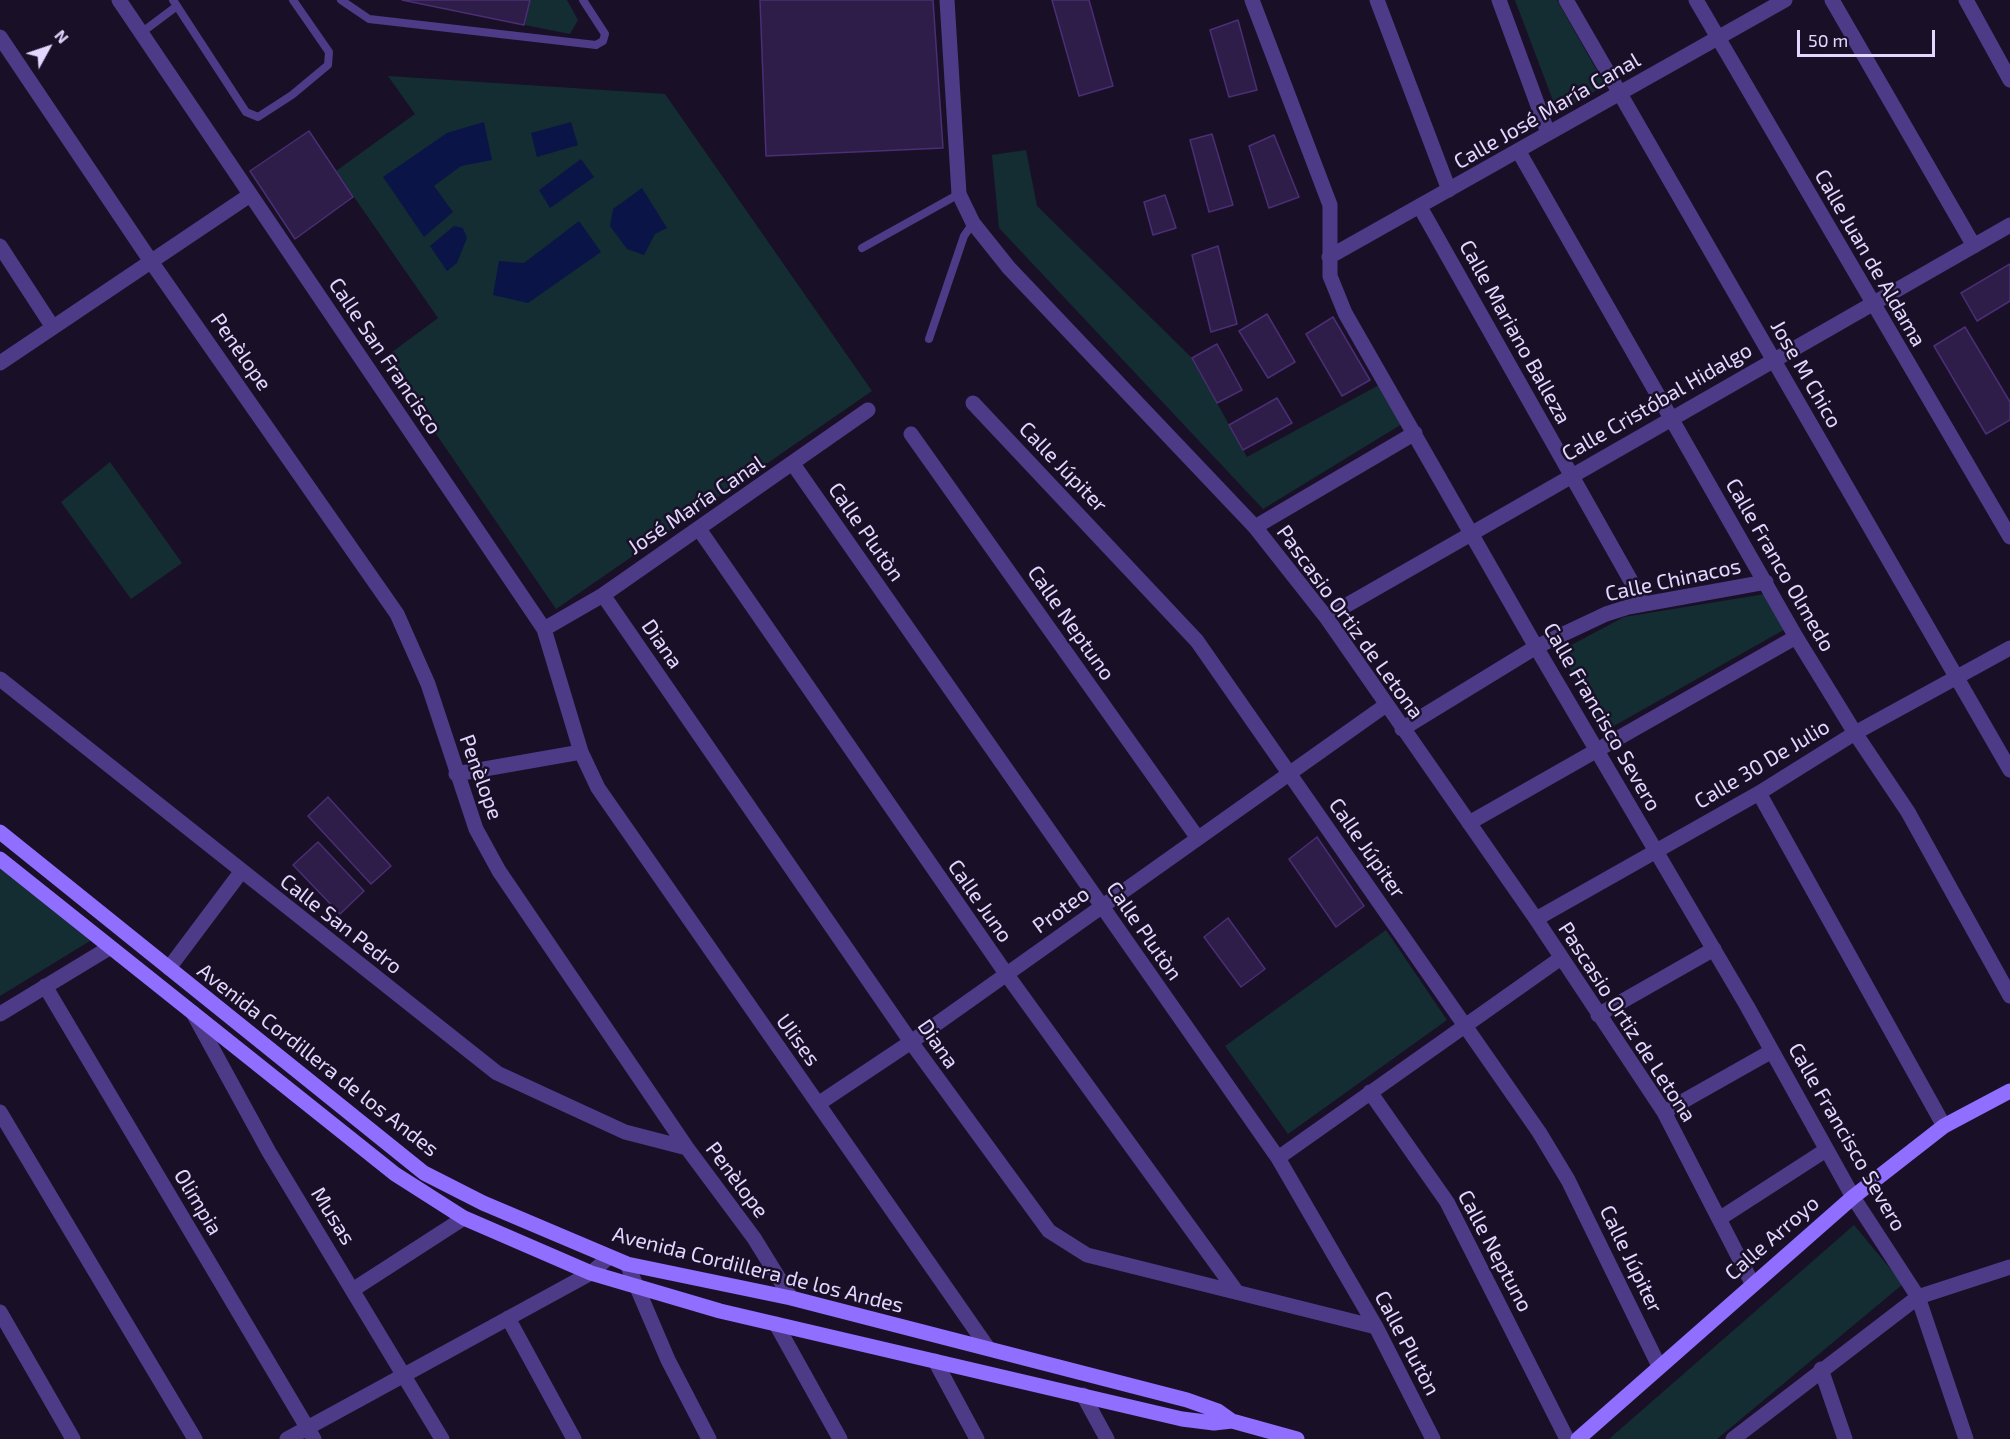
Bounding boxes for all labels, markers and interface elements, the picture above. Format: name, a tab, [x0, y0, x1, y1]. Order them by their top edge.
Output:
north arrow	[18, 18, 78, 78]
scale bar	[1800, 18, 1938, 56]
text: N	[51, 26, 73, 47]
text: 50 m	[1808, 29, 1848, 51]
street label: Calle José María Canal	[1449, 47, 1645, 175]
street label: Calle Juan de Aldama	[1809, 165, 1931, 351]
street label: Calle Mariano Balleza	[1454, 236, 1576, 428]
street label: Calle San Francisco	[323, 273, 447, 439]
street label: Penèlope	[205, 308, 277, 396]
street label: Jose M Chico	[1765, 316, 1847, 432]
street label: Calle Cristóbal Hidalgo	[1558, 337, 1756, 467]
street label: Calle Júpiter	[1014, 416, 1112, 518]
street label: José María Canal	[623, 450, 769, 560]
street label: Calle Franco Olmedo	[1720, 474, 1840, 656]
street label: Calle Plutòn	[823, 478, 909, 586]
street label: Pascasio Ortiz de Letona	[1271, 520, 1429, 724]
street label: Calle Chinacos	[1603, 553, 1743, 607]
street label: Calle Neptuno	[1022, 561, 1120, 685]
street label: Diana	[636, 614, 688, 674]
street label: Calle Francisco Severo	[1538, 618, 1666, 816]
street label: Calle 30 De Julio	[1690, 714, 1834, 814]
street label: Penèlope	[454, 731, 508, 823]
street label: Calle Júpiter	[1323, 793, 1411, 903]
street label: Calle Juno	[942, 855, 1018, 947]
street label: Calle San Pedro	[275, 869, 407, 979]
street label: Calle Plutòn	[1101, 877, 1187, 985]
street label: Proteo	[1028, 881, 1094, 939]
street label: Pascasio Ortiz de Letona	[1553, 917, 1701, 1127]
street label: Avenida Cordillera de los Andes	[192, 958, 444, 1162]
street label: Ulises	[771, 1009, 825, 1071]
street label: Diana	[912, 1014, 964, 1074]
street label: Calle Francisco Severo	[1783, 1038, 1911, 1236]
street label: Penèlope	[700, 1137, 774, 1223]
street label: Olimpia	[168, 1164, 228, 1240]
street label: Musas	[306, 1183, 360, 1249]
street label: Calle Neptuno	[1452, 1186, 1538, 1316]
street label: Calle Arroyo	[1720, 1190, 1824, 1286]
street label: Calle Júpiter	[1594, 1201, 1668, 1317]
street label: Avenida Cordillera de los Andes	[610, 1222, 906, 1318]
street label: Calle Plutòn	[1369, 1286, 1445, 1400]

